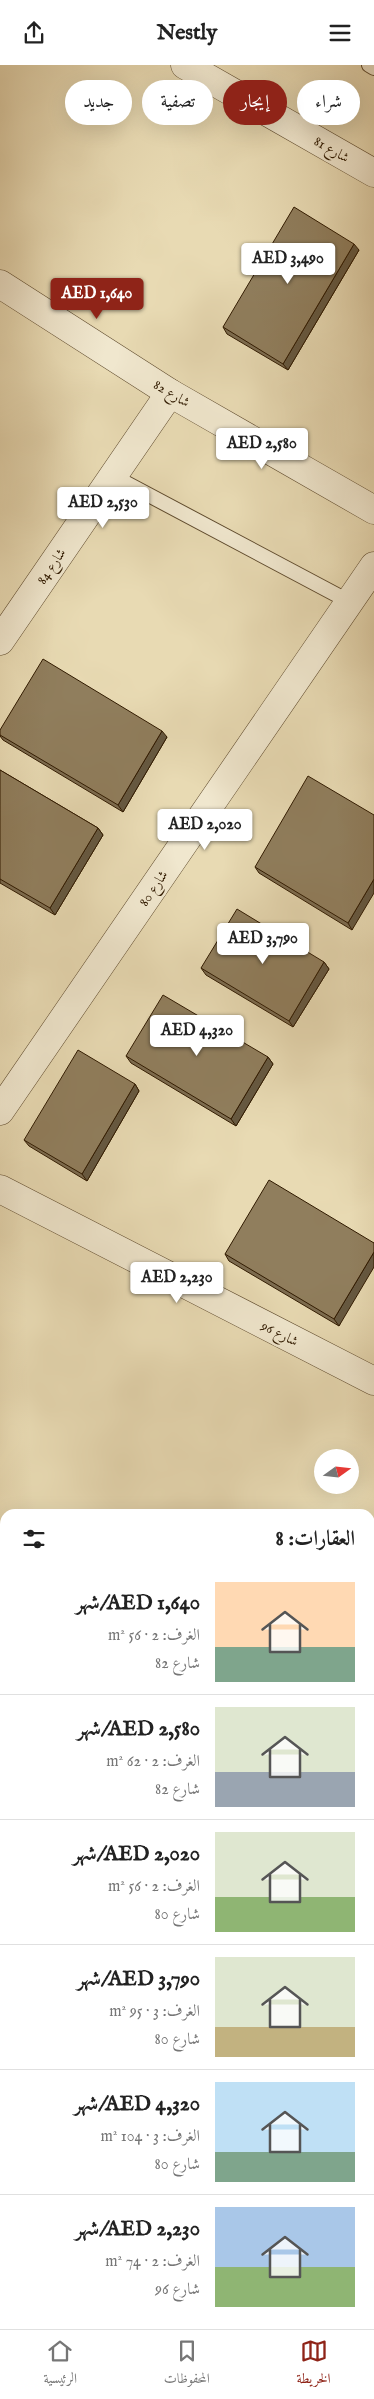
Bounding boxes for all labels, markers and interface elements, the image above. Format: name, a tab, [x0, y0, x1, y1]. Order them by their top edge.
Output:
icon: share	[20, 19, 48, 47]
text: Nestly	[157, 19, 217, 47]
icon: menu	[326, 19, 354, 47]
chip: جديد	[65, 80, 132, 125]
chip: تصفية	[142, 80, 213, 125]
chip: إيجار	[223, 80, 287, 125]
chip: شراء	[297, 80, 360, 125]
street label: شارع 81	[310, 133, 353, 169]
pin: AED 3,490	[231, 243, 345, 285]
text: AED 3,490	[252, 249, 324, 269]
pin: AED 1,640	[40, 277, 154, 320]
text: AED 1,640	[62, 284, 132, 304]
street label: شارع 82	[149, 376, 193, 413]
pin: AED 2,580	[205, 427, 319, 470]
text: AED 2,580	[227, 434, 297, 454]
pin: AED 2,530	[46, 487, 160, 529]
text: AED 2,530	[68, 493, 138, 513]
street label: شارع 84	[33, 545, 72, 589]
pin: AED 2,020	[148, 809, 262, 851]
text: AED 2,020	[168, 815, 242, 835]
street label: شارع 80	[135, 867, 174, 911]
pin: AED 3,790	[206, 923, 320, 965]
text: AED 3,790	[228, 929, 298, 949]
pin: AED 4,320	[140, 1015, 254, 1057]
text: AED 4,320	[161, 1021, 233, 1041]
pin: AED 2,230	[120, 1261, 234, 1304]
text: AED 2,230	[141, 1268, 213, 1288]
street label: شارع 96	[256, 1316, 301, 1353]
north arrow	[314, 1449, 359, 1494]
map controls	[314, 1449, 359, 1494]
icon: filters	[20, 1525, 48, 1553]
text: العقارات: 8	[276, 1526, 355, 1553]
text: AED 1,640/شهر	[76, 1590, 200, 1617]
icon: home	[255, 1602, 315, 1662]
text: الغرف: 2 · 56 m²	[108, 1626, 200, 1646]
text: شارع 82	[155, 1654, 200, 1674]
text: AED 2,580/شهر	[77, 1716, 200, 1743]
icon: home	[255, 1727, 315, 1787]
text: الغرف: 2 · 62 m²	[106, 1752, 200, 1772]
text: شارع 82	[155, 1780, 200, 1800]
text: AED 2,020/شهر	[73, 1841, 200, 1868]
icon: home	[255, 1852, 315, 1912]
text: الغرف: 2 · 56 m²	[108, 1877, 200, 1897]
text: شارع 80	[155, 1905, 200, 1925]
text: AED 3,790/شهر	[77, 1966, 200, 1993]
icon: home	[255, 1977, 315, 2037]
text: الغرف: 3 · 95 m²	[109, 2002, 200, 2022]
text: شارع 80	[155, 2030, 200, 2050]
text: AED 4,320/شهر	[74, 2091, 200, 2118]
icon: home	[255, 2102, 315, 2162]
text: الغرف: 3 · 104 m²	[101, 2127, 200, 2147]
text: شارع 80	[155, 2155, 200, 2175]
text: AED 2,230/شهر	[75, 2216, 200, 2243]
icon: home	[255, 2227, 315, 2287]
text: الغرف: 2 · 74 m²	[105, 2252, 200, 2272]
text: شارع 96	[155, 2280, 200, 2300]
tab: الرئيسية	[43, 2337, 77, 2392]
tab: المحفوظات	[164, 2337, 210, 2392]
tab: الخريطة	[297, 2337, 331, 2392]

